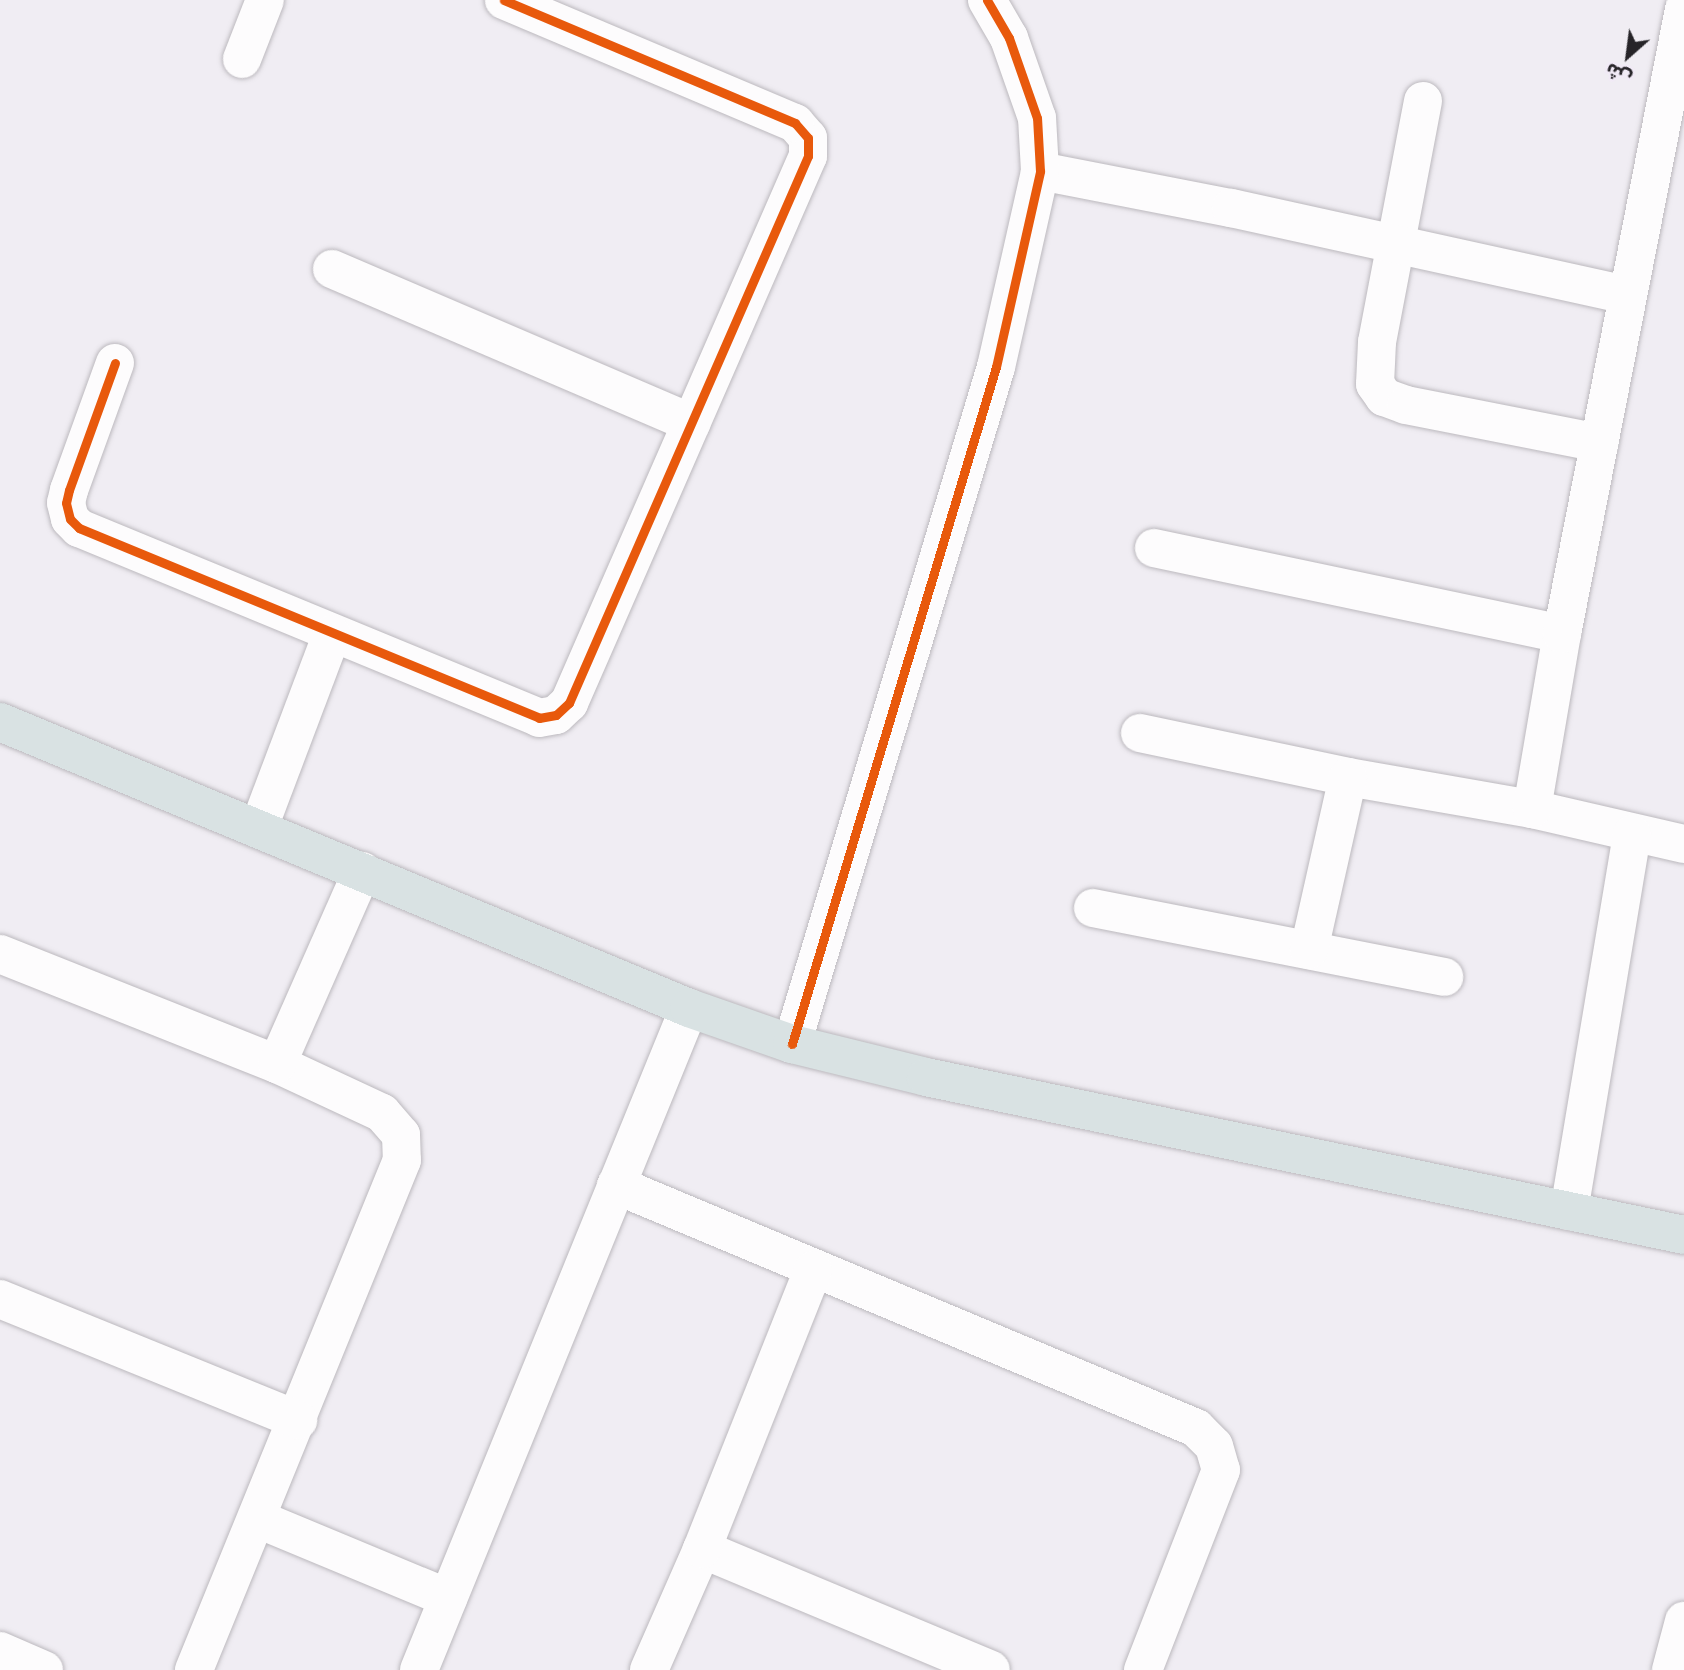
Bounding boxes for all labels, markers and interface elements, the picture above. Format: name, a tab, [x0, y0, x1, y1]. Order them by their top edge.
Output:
north arrow	[1593, 21, 1663, 91]
text: ش	[1601, 58, 1635, 91]

